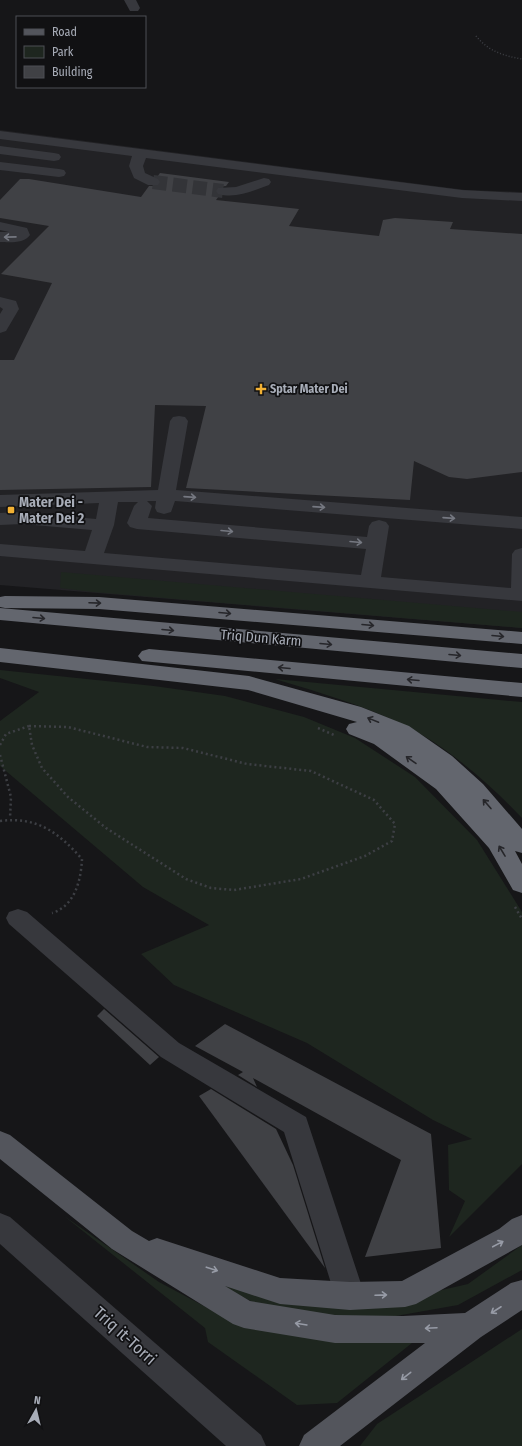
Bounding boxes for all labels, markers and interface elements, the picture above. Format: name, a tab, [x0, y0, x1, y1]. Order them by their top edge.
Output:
legend	[16, 16, 146, 88]
text: Road	[52, 25, 77, 39]
text: Park	[52, 45, 74, 59]
text: Building	[52, 65, 93, 79]
one-way arrow	[4, 233, 17, 241]
place label: Sptar Mater Dei	[270, 382, 348, 396]
marker: Sptar Mater Dei	[255, 383, 267, 395]
place label: Mater Dei - Mater Dei 2	[19, 494, 85, 527]
one-way arrow	[183, 494, 196, 501]
one-way arrow	[313, 504, 326, 511]
marker: Mater Dei - Mater Dei 2	[6, 505, 16, 515]
one-way arrow	[442, 514, 455, 521]
one-way arrow	[220, 528, 233, 535]
one-way arrow	[349, 539, 362, 546]
one-way arrow	[88, 599, 101, 607]
one-way arrow	[218, 610, 231, 617]
one-way arrow	[32, 614, 45, 621]
one-way arrow	[361, 622, 374, 629]
one-way arrow	[161, 626, 174, 633]
street label: Triq Dun Karm	[220, 626, 302, 650]
one-way arrow	[491, 632, 504, 640]
one-way arrow	[319, 640, 332, 647]
one-way arrow	[448, 652, 461, 659]
one-way arrow	[278, 665, 291, 672]
one-way arrow	[407, 676, 420, 684]
one-way arrow	[367, 716, 379, 723]
one-way arrow	[406, 756, 417, 764]
one-way arrow	[483, 799, 492, 810]
one-way arrow	[498, 845, 506, 857]
one-way arrow	[492, 1240, 504, 1247]
one-way arrow	[206, 1266, 219, 1273]
one-way arrow	[374, 1291, 387, 1299]
street label: Triq it-Torri	[89, 1302, 161, 1370]
one-way arrow	[491, 1306, 502, 1314]
one-way arrow	[295, 1319, 308, 1327]
one-way arrow	[425, 1325, 438, 1332]
one-way arrow	[400, 1372, 411, 1380]
north arrow	[16, 1390, 56, 1430]
text: N	[33, 1394, 41, 1407]

